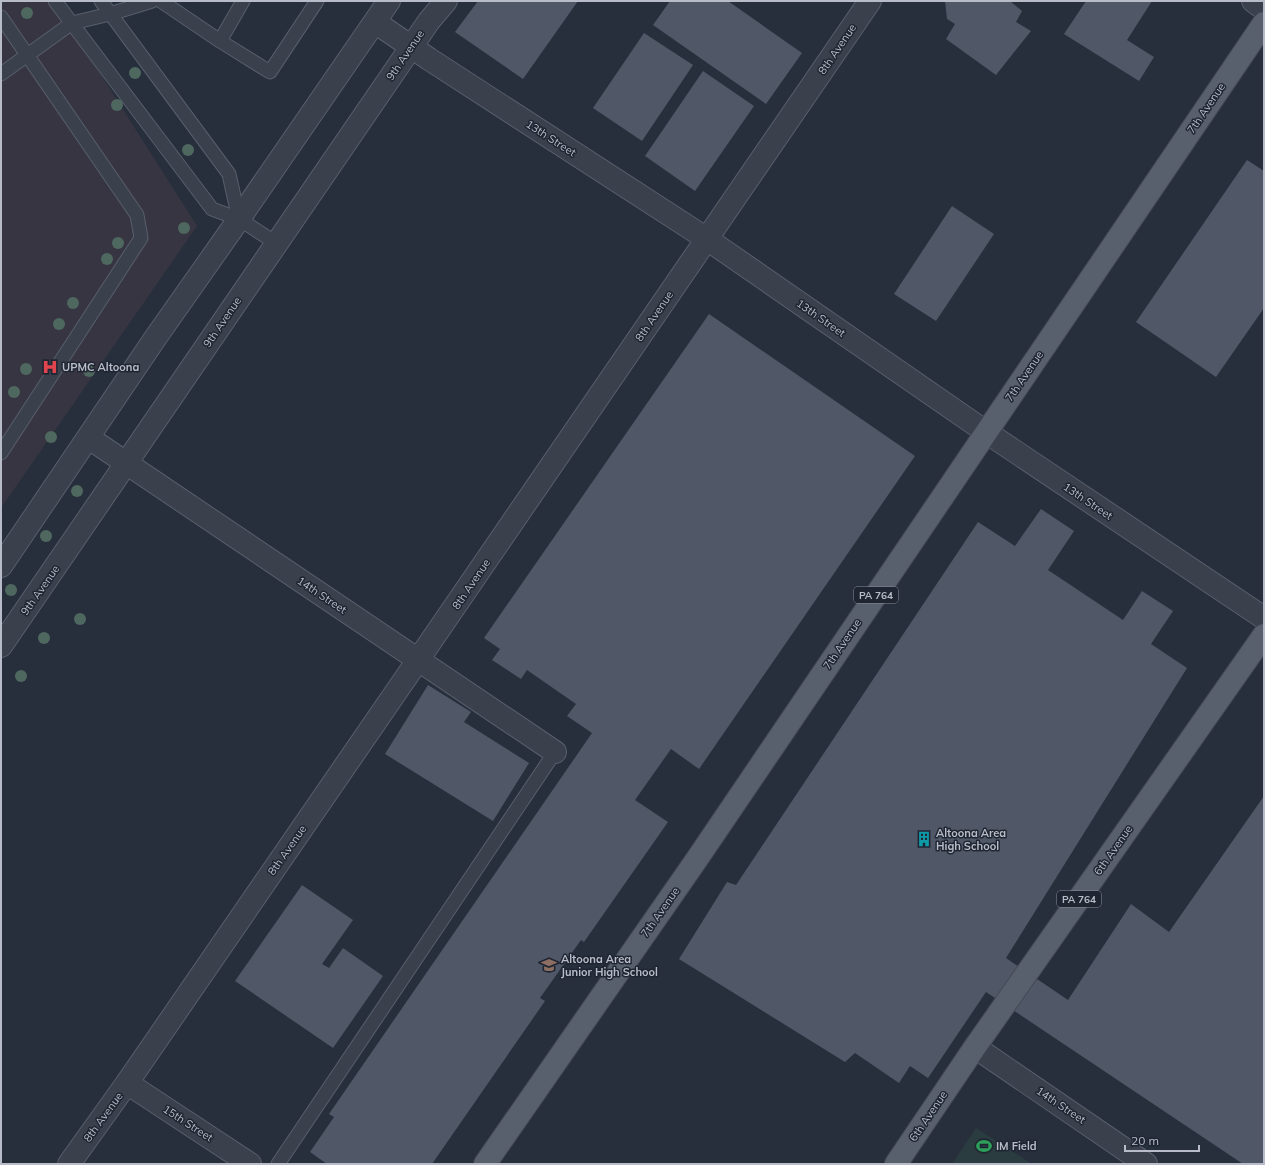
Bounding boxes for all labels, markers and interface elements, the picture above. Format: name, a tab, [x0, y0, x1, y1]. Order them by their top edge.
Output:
street label: 8th Avenue	[815, 21, 859, 77]
street label: 9th Avenue	[383, 27, 427, 83]
street label: 7th Avenue	[1184, 80, 1228, 136]
street label: 13th Street	[523, 117, 579, 159]
street label: 8th Avenue	[632, 288, 676, 344]
street label: 9th Avenue	[200, 294, 244, 350]
street label: 13th Street	[794, 296, 848, 340]
street label: 7th Avenue	[1002, 348, 1046, 404]
hospital icon: UPMC Altoona	[41, 358, 59, 376]
place label: UPMC Altoona	[62, 360, 139, 374]
street label: 13th Street	[1061, 479, 1116, 523]
street label: 8th Avenue	[449, 556, 493, 612]
street label: 9th Avenue	[18, 562, 62, 618]
street label: 14th Street	[295, 573, 350, 617]
road number: PA 764	[854, 587, 898, 603]
street label: 7th Avenue	[820, 616, 864, 672]
street label: 8th Avenue	[265, 822, 309, 878]
street label: 6th Avenue	[1091, 822, 1135, 878]
place label: Altoona Area High School	[936, 826, 1006, 853]
building icon: Altoona Area High School	[915, 830, 933, 848]
street label: 7th Avenue	[638, 884, 682, 940]
road number: PA 764	[1057, 891, 1101, 907]
place label: Altoona Area Junior High School	[561, 952, 658, 979]
school or university icon: Altoona Area Junior High School	[540, 956, 558, 974]
street label: 14th Street	[1034, 1083, 1089, 1127]
street label: 6th Avenue	[906, 1088, 950, 1144]
street label: 8th Avenue	[80, 1089, 126, 1145]
street label: 15th Street	[160, 1102, 216, 1144]
scale bar	[1125, 1127, 1199, 1153]
text: 20 m	[1131, 1133, 1159, 1148]
sports icon: IM Field	[975, 1137, 993, 1155]
place label: IM Field	[996, 1139, 1037, 1153]

